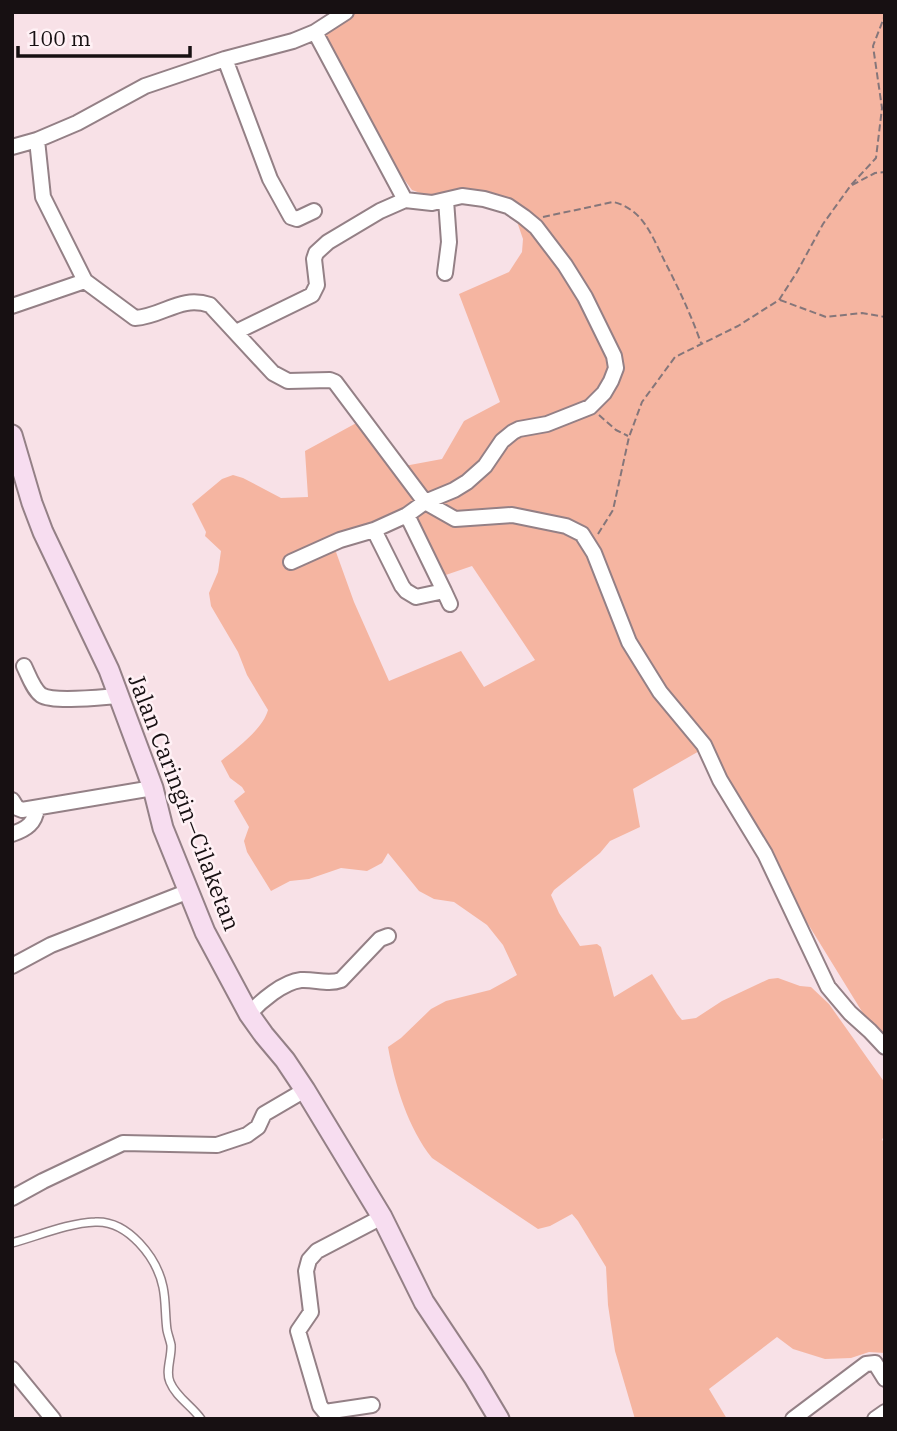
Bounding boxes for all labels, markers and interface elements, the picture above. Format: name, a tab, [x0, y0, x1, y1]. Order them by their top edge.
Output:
scale bar	[18, 14, 189, 58]
text: 100 m	[28, 24, 91, 52]
street label: Jalan Caringin–Cilaketan	[122, 669, 248, 935]

